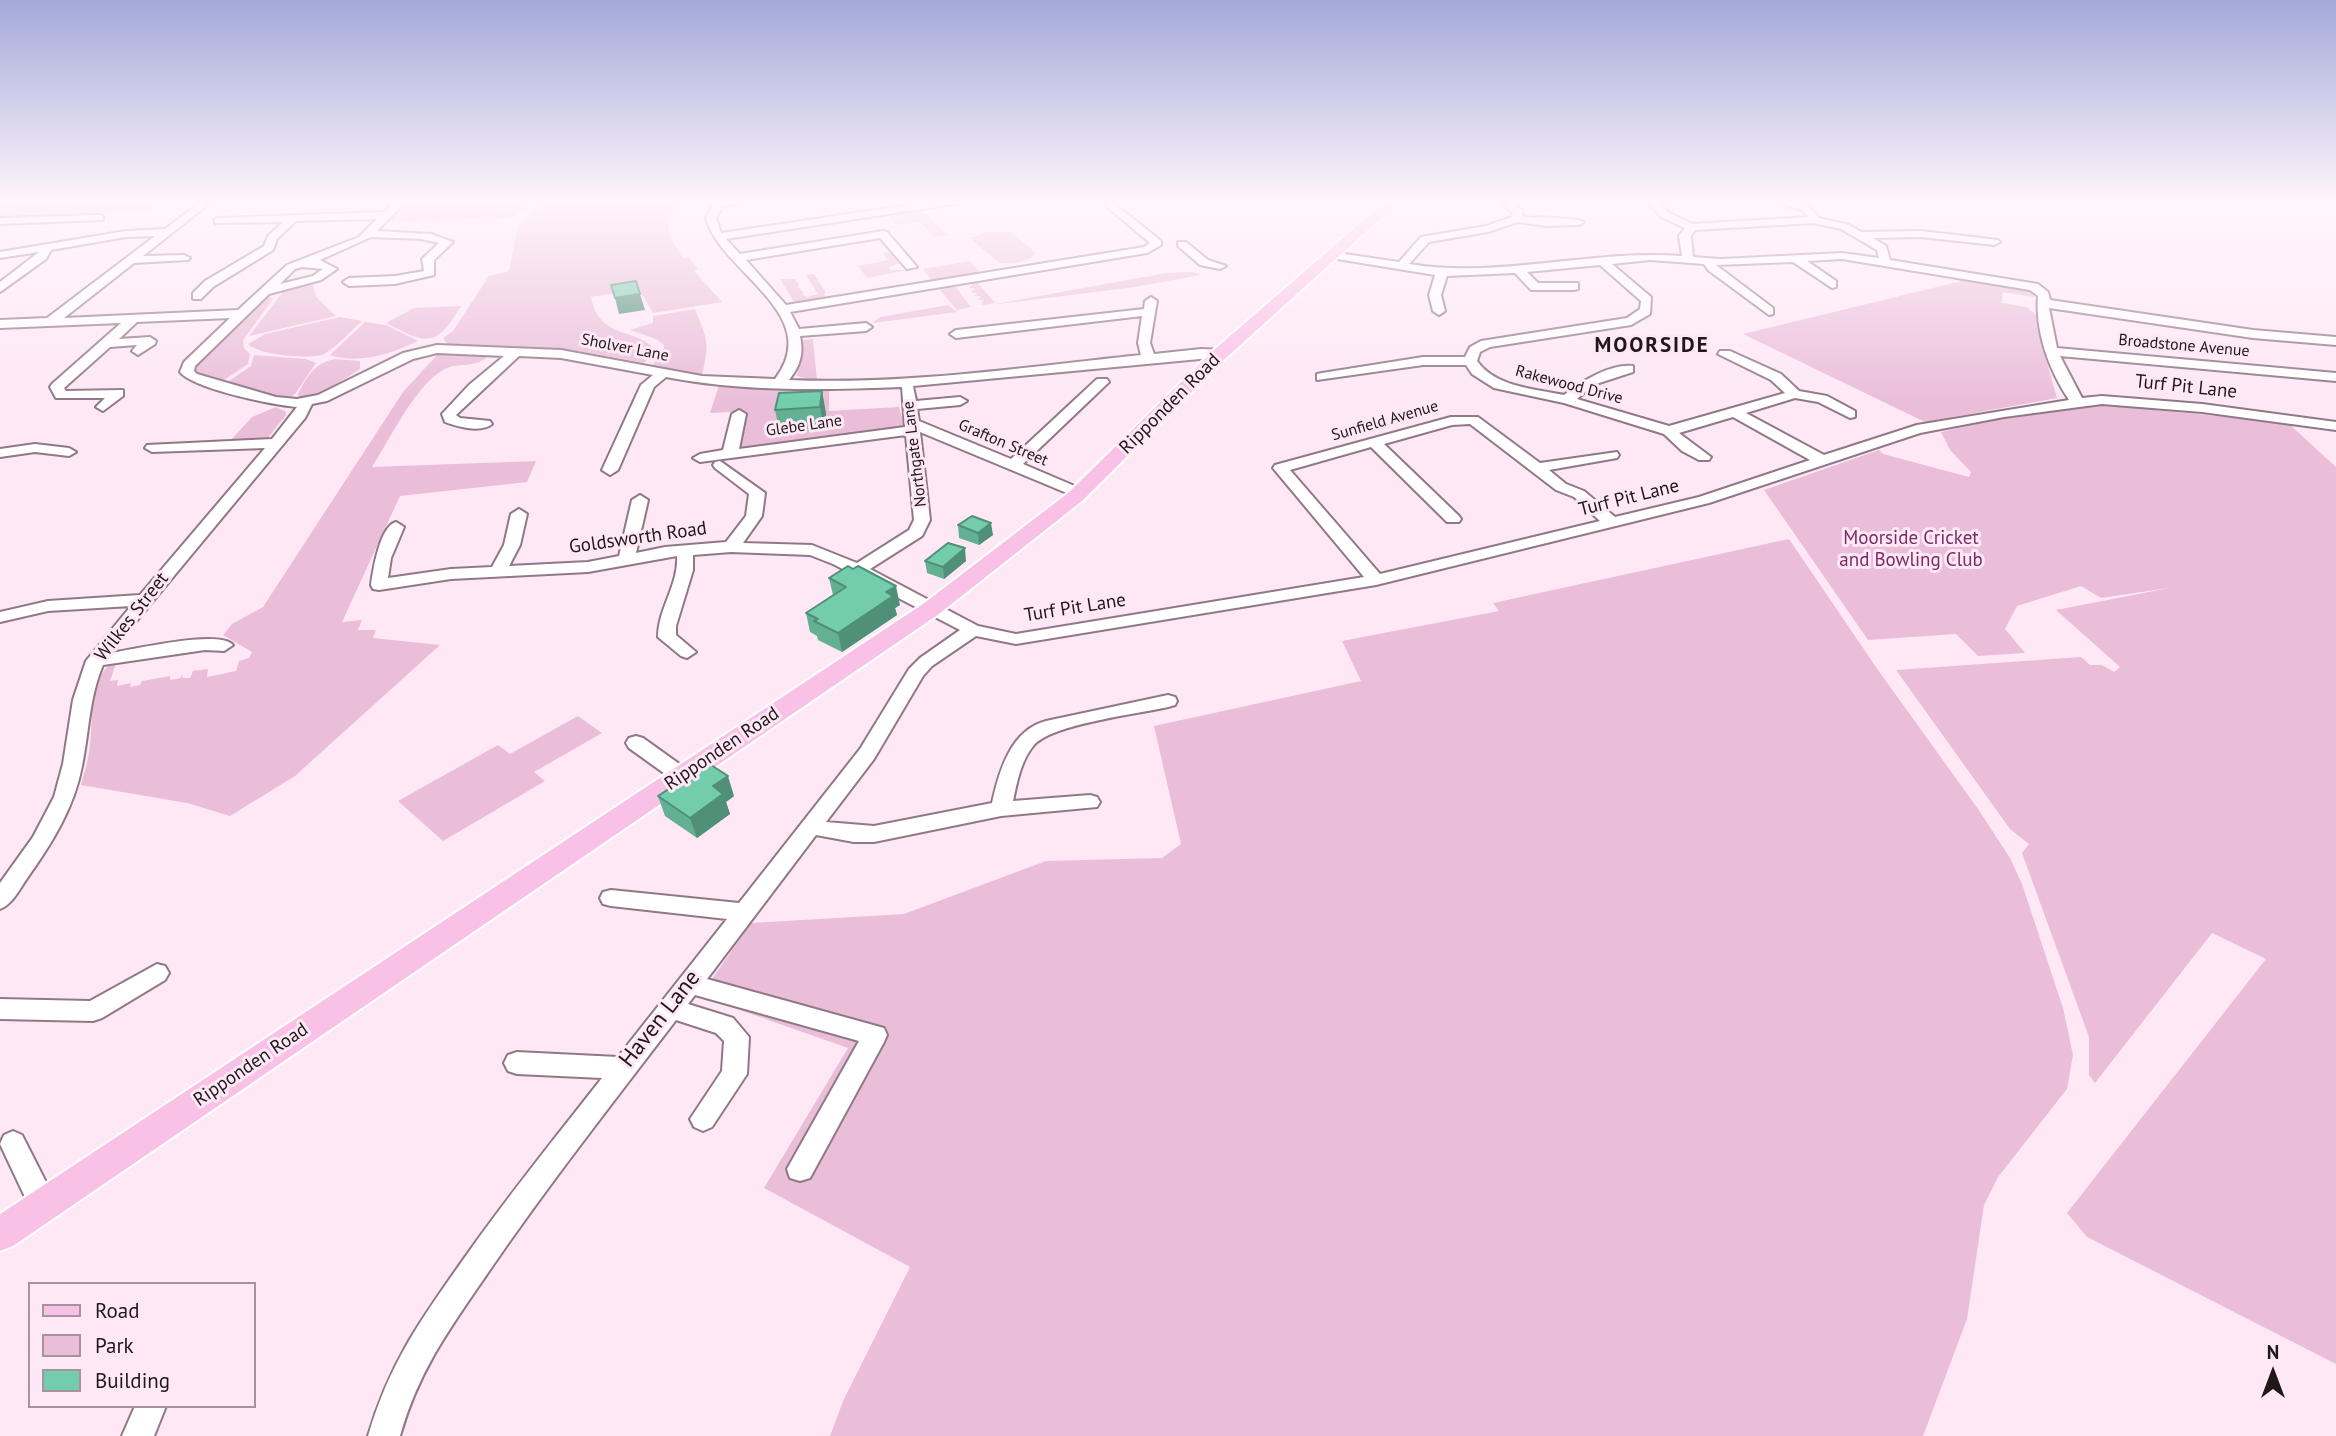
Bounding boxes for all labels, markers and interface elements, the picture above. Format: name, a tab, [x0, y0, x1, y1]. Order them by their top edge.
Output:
street label: Sholver Lane	[580, 330, 670, 366]
street label: Broadstone Avenue	[2118, 331, 2250, 361]
district label: MOORSIDE	[1595, 333, 1709, 359]
street label: Ripponden Road	[1115, 349, 1225, 459]
street label: Rakewood Drive	[1513, 361, 1625, 409]
street label: Turf Pit Lane	[2134, 370, 2238, 404]
street label: Sunfield Avenue	[1329, 397, 1441, 445]
street label: Northgate Lane	[899, 400, 931, 508]
street label: Glebe Lane	[765, 411, 843, 441]
street label: Grafton Street	[955, 415, 1051, 471]
street label: Turf Pit Lane	[1577, 475, 1681, 521]
street label: Goldsworth Road	[568, 517, 708, 559]
park label: Moorside Cricket and Bowling Club	[1839, 528, 1983, 572]
street label: Wilkes Street	[90, 568, 174, 666]
street label: Turf Pit Lane	[1023, 589, 1127, 627]
street label: Ripponden Road	[660, 702, 784, 796]
street label: Haven Lane	[614, 965, 706, 1073]
street label: Ripponden Road	[189, 1018, 313, 1112]
legend	[28, 1282, 256, 1408]
text: Road	[95, 1297, 139, 1324]
text: Park	[95, 1332, 134, 1359]
north arrow	[2238, 1338, 2308, 1408]
text: N	[2267, 1340, 2279, 1364]
text: Building	[95, 1367, 170, 1394]

